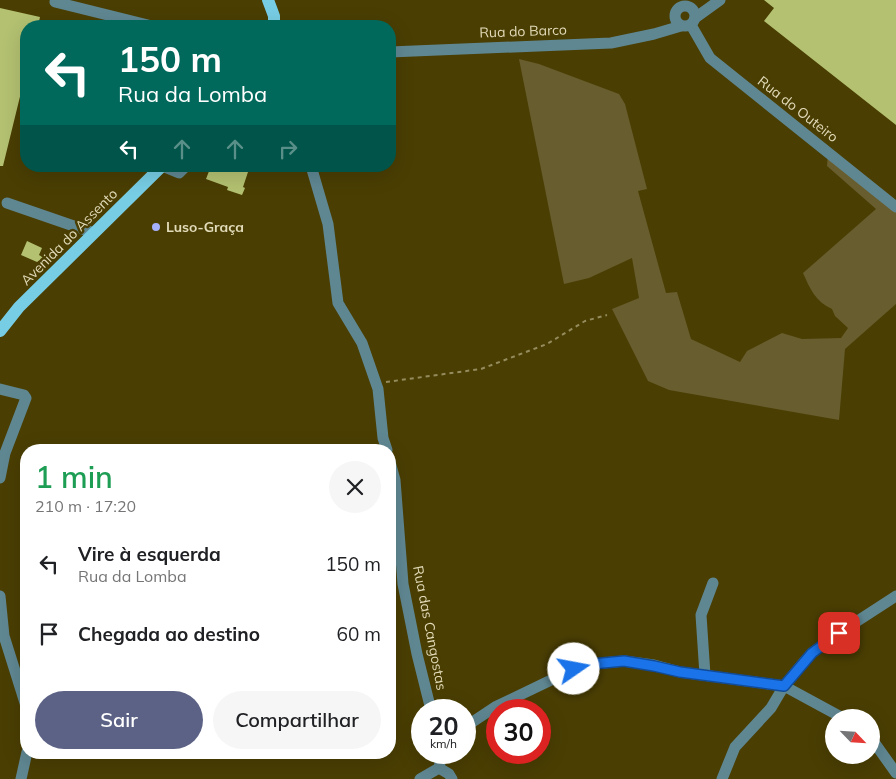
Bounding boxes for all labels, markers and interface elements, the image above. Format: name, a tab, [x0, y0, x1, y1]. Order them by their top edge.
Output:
street label: Rua do Barco	[479, 20, 567, 42]
text: 150 m	[118, 37, 222, 81]
icon: left	[35, 40, 100, 105]
street label: Rua do Outeiro	[754, 72, 842, 146]
text: Rua da Lomba	[118, 80, 267, 108]
icon: left	[115, 135, 143, 163]
icon: ahead	[168, 135, 196, 163]
icon: ahead	[221, 135, 249, 163]
icon: right	[274, 135, 302, 163]
street label: Avenida do Assento	[17, 185, 121, 289]
place label: Luso-Graça	[166, 218, 244, 236]
marker: Luso-Graça	[150, 221, 162, 233]
text: 1 min	[35, 458, 113, 496]
button: close	[329, 461, 381, 513]
text: 210 m · 17:20	[35, 496, 136, 516]
text: Vire à esquerda	[78, 542, 221, 566]
icon: left	[35, 550, 63, 578]
text: 150 m	[325, 552, 381, 576]
street label: Rua das Cangostas	[409, 564, 451, 692]
text: Rua da Lomba	[78, 566, 186, 586]
pin	[818, 612, 860, 654]
icon: arrive	[825, 619, 853, 647]
icon: arrive	[35, 620, 63, 648]
text: Chegada ao destino	[78, 622, 260, 646]
text: 60 m	[337, 622, 381, 646]
position arrow	[547, 642, 599, 694]
button: Sair	[35, 691, 203, 749]
button: Compartilhar	[213, 691, 381, 749]
speed limit sign: 30	[486, 699, 551, 764]
north arrow	[825, 709, 880, 764]
map controls	[825, 709, 880, 764]
text: 20	[428, 710, 459, 741]
text: km/h	[430, 736, 457, 751]

